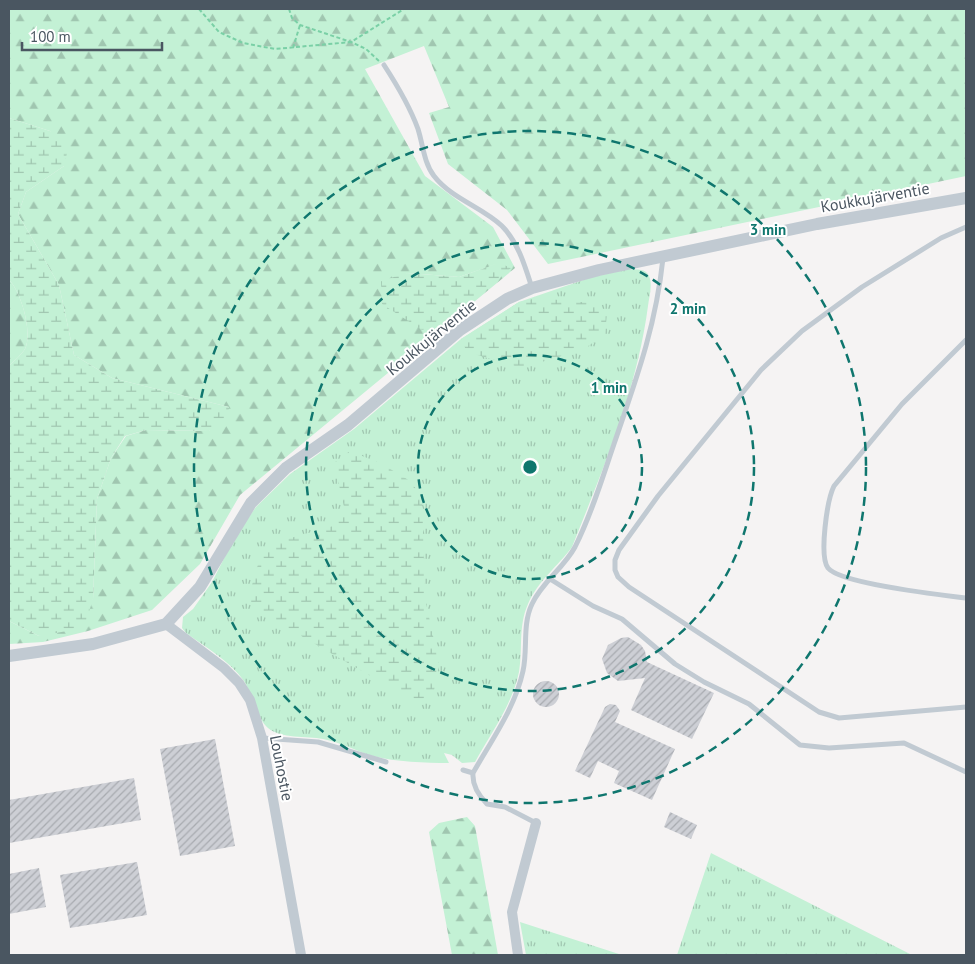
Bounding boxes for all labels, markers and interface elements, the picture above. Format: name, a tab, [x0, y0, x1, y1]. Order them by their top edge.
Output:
scale bar	[22, 20, 162, 52]
text: 100 m	[30, 27, 71, 46]
street label: Koukkujärventie	[819, 178, 931, 216]
text: 3 min	[750, 220, 786, 239]
street label: Koukkujärventie	[382, 295, 480, 379]
text: 2 min	[670, 299, 706, 318]
text: 1 min	[591, 378, 627, 397]
centre of rings	[521, 458, 539, 476]
street label: Louhostie	[266, 733, 298, 803]

